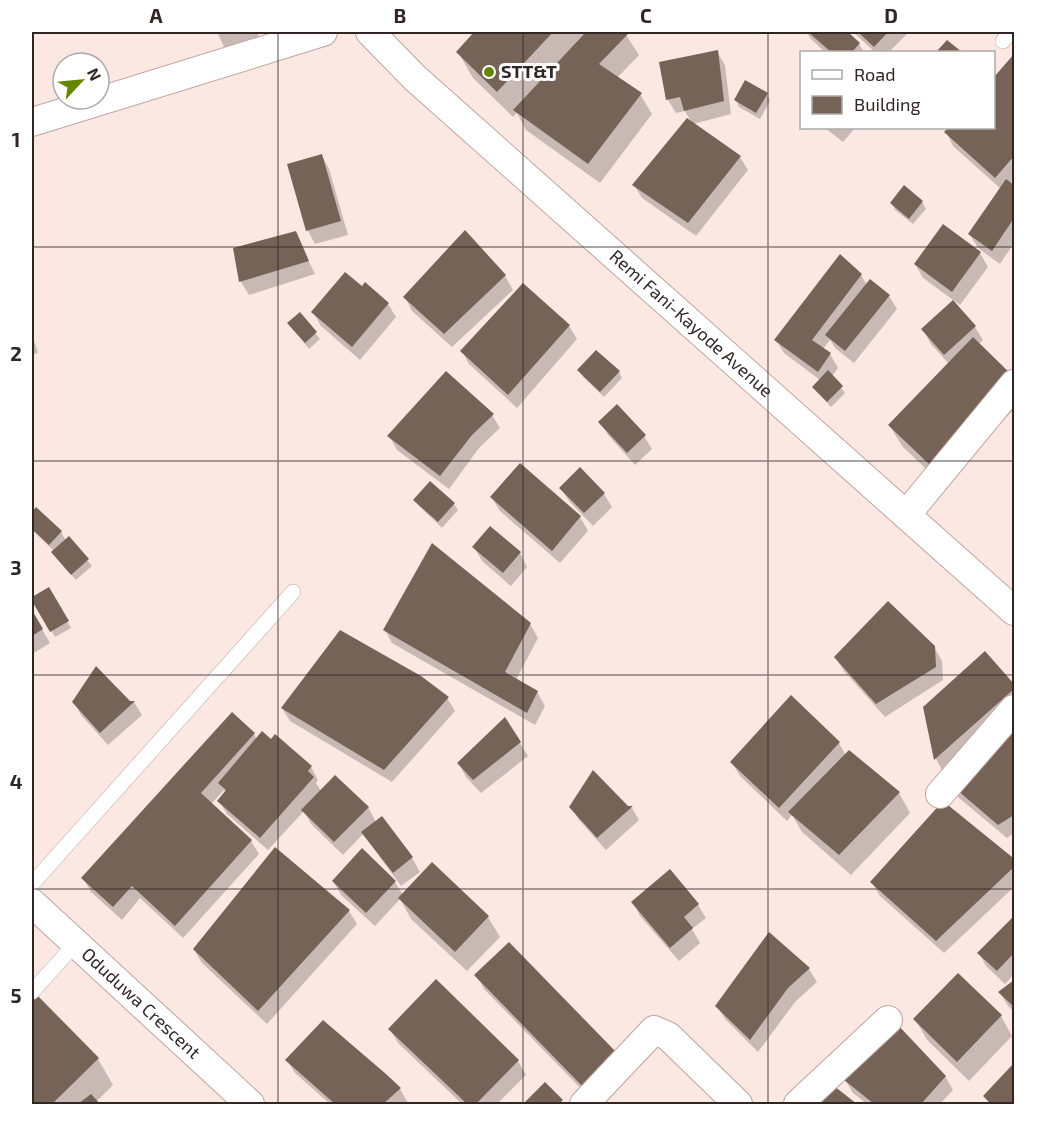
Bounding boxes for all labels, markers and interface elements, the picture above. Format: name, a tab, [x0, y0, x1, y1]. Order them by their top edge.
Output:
text: A	[149, 3, 163, 27]
text: B	[394, 3, 406, 27]
text: C	[640, 3, 652, 27]
text: D	[884, 3, 898, 27]
north arrow	[51, 51, 111, 111]
legend	[800, 51, 995, 129]
place label: STT&T	[501, 60, 557, 82]
text: Road	[854, 63, 895, 85]
text: N	[84, 65, 106, 84]
marker: STT&T	[482, 65, 496, 79]
text: Building	[854, 93, 921, 115]
text: 1	[12, 127, 20, 151]
street label: Remi Fani-Kayode Avenue	[606, 245, 778, 401]
text: 2	[10, 341, 22, 365]
text: 3	[10, 555, 22, 579]
text: 4	[10, 769, 23, 793]
street label: Oduduwa Crescent	[78, 942, 206, 1063]
text: 5	[10, 983, 22, 1007]

